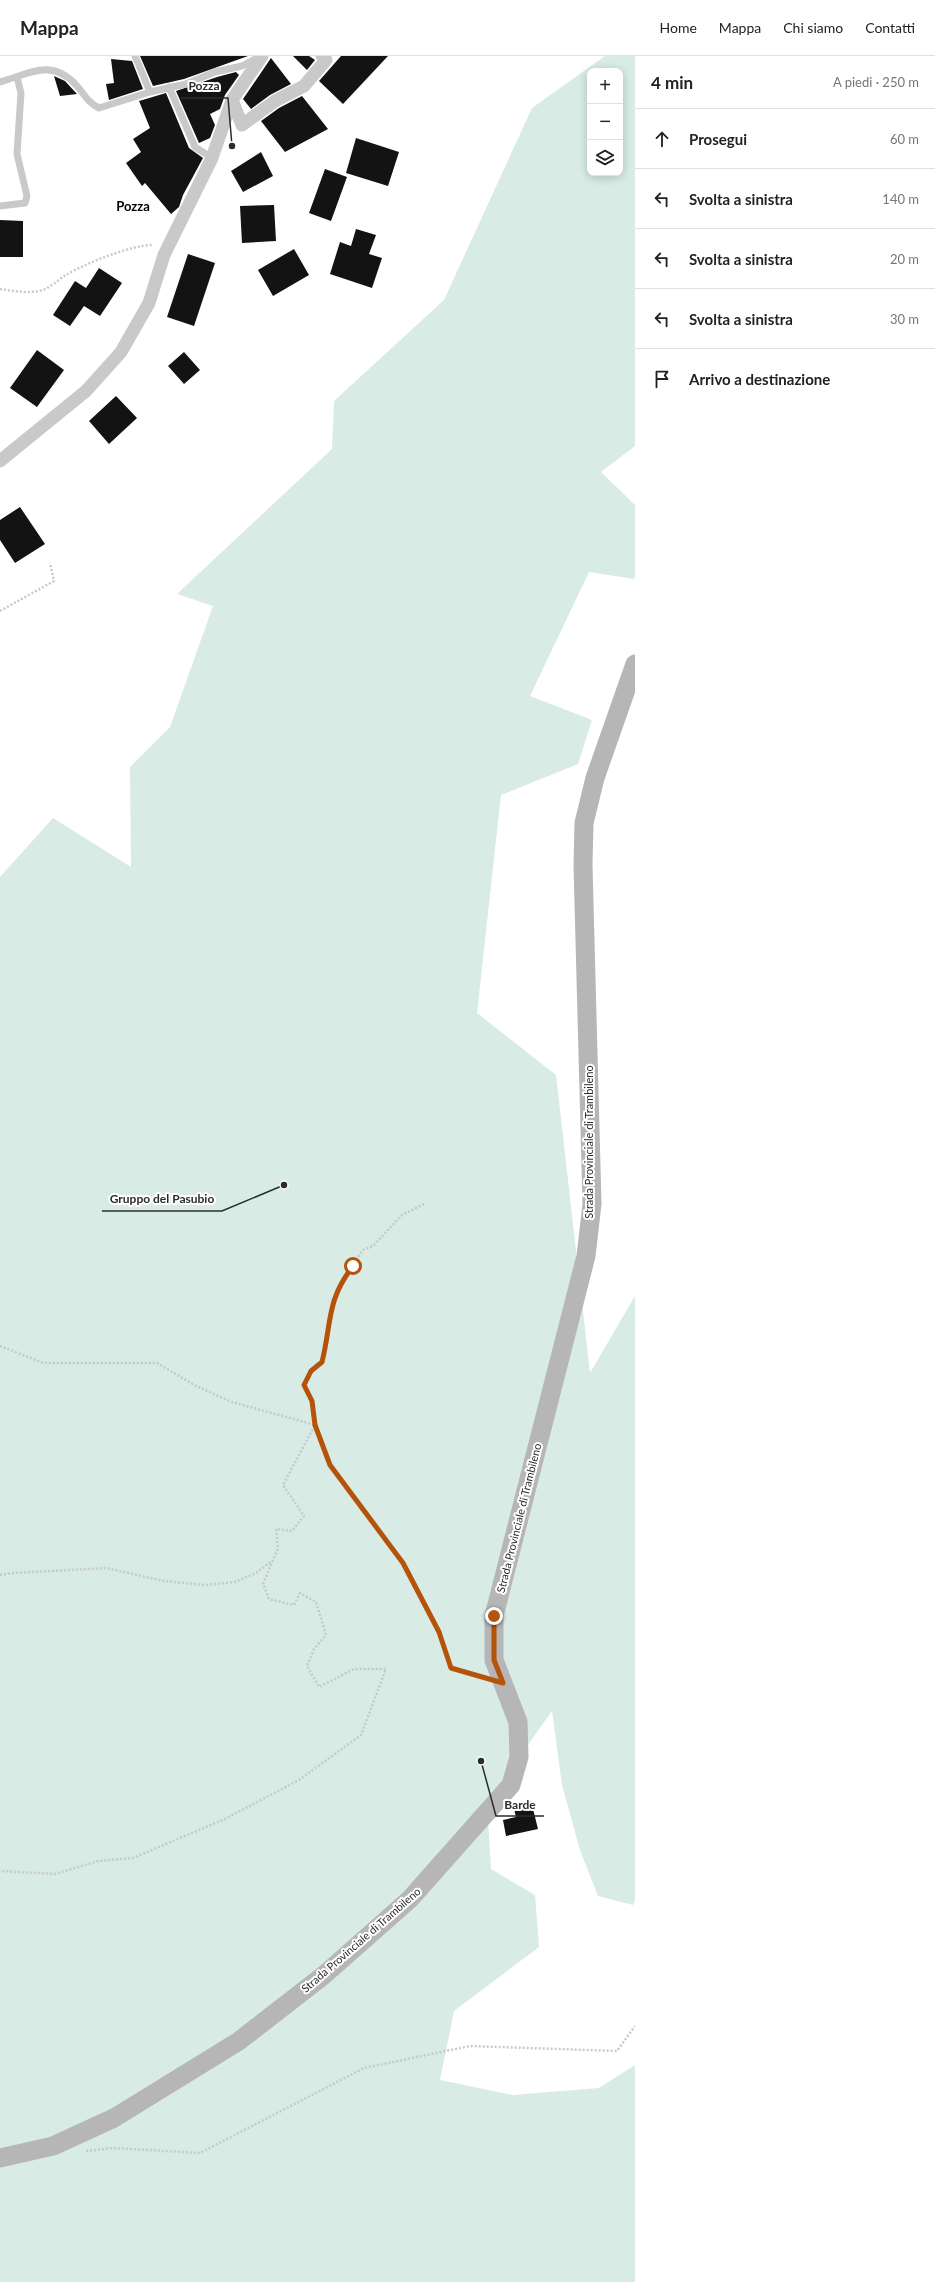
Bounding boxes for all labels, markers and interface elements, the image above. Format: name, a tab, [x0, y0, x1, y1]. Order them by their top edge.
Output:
text: Mappa	[20, 16, 79, 39]
text: Home	[660, 19, 697, 36]
text: Mappa	[719, 19, 761, 36]
text: Chi siamo	[783, 19, 843, 36]
text: Contatti	[865, 19, 915, 36]
map controls	[587, 68, 623, 176]
button: +	[587, 68, 623, 104]
text: 4 min	[651, 72, 693, 93]
callout: Pozza	[181, 74, 228, 98]
text: A piedi · 250 m	[833, 74, 919, 90]
text: Pozza	[188, 78, 220, 93]
button: −	[587, 104, 623, 140]
icon: ahead	[651, 128, 673, 150]
text: Prosegui	[689, 130, 747, 148]
text: 60 m	[890, 131, 919, 147]
button: layers	[587, 140, 623, 176]
icon: left	[651, 188, 673, 210]
text: Svolta a sinistra	[689, 190, 793, 208]
text: 140 m	[882, 191, 919, 207]
district label: Pozza	[116, 198, 150, 214]
icon: left	[651, 248, 673, 270]
text: Svolta a sinistra	[689, 250, 793, 268]
text: 20 m	[890, 251, 919, 267]
icon: left	[651, 308, 673, 330]
text: Svolta a sinistra	[689, 310, 793, 328]
text: 30 m	[890, 311, 919, 327]
icon: arrive	[651, 368, 673, 390]
text: Arrivo a destinazione	[689, 370, 830, 388]
street label: Strada Provinciale di Trambileno	[582, 1065, 595, 1219]
callout: Gruppo del Pasubio	[102, 1187, 222, 1211]
text: Gruppo del Pasubio	[110, 1191, 214, 1206]
route start	[344, 1257, 362, 1275]
street label: Strada Provinciale di Trambileno	[494, 1442, 543, 1594]
route end	[485, 1607, 503, 1625]
callout: Barde	[496, 1792, 544, 1816]
text: Barde	[504, 1797, 536, 1812]
street label: Strada Provinciale di Trambileno	[298, 1884, 423, 1995]

